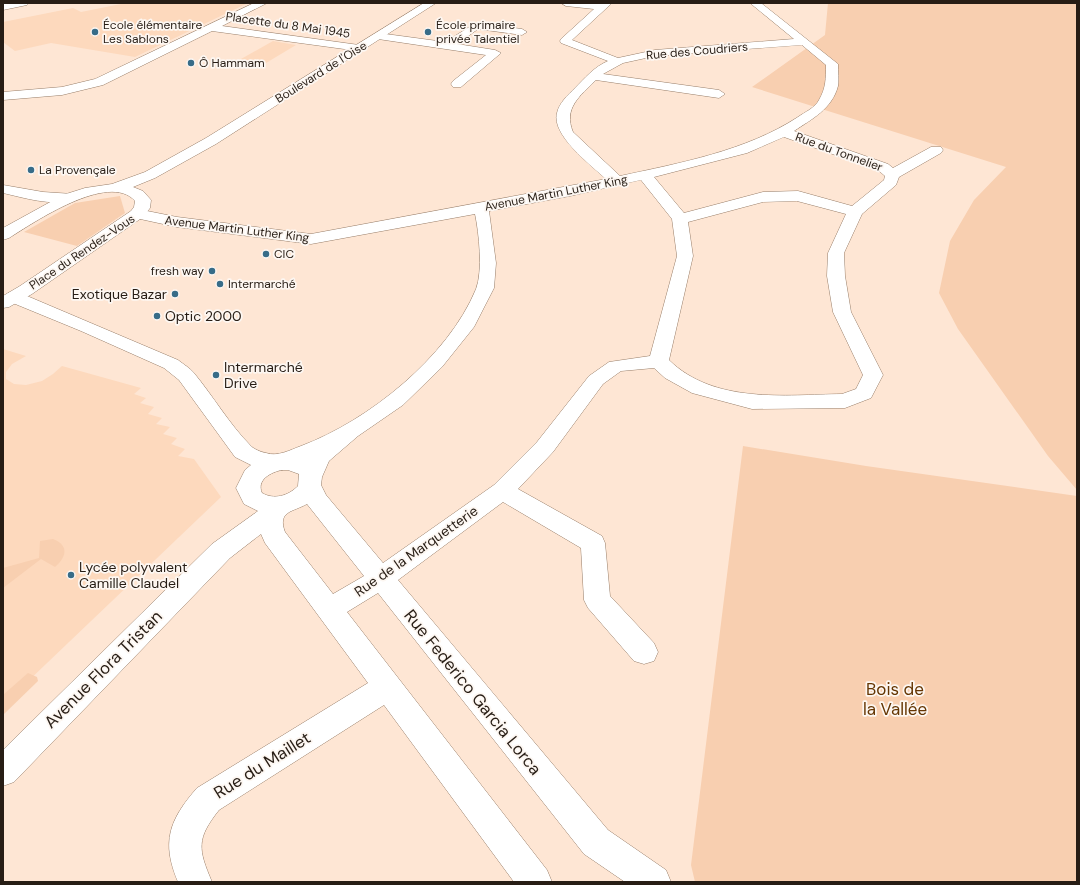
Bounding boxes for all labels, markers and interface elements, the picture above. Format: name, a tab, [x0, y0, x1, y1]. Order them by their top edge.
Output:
street label: Placette du 8 Mai 1945	[225, 8, 351, 42]
place label: École élémentaire Les Sablons	[103, 17, 202, 47]
place label: École primaire privée Talentiel	[436, 17, 520, 47]
marker: École élémentaire Les Sablons	[90, 27, 100, 37]
marker: École primaire privée Talentiel	[423, 27, 433, 37]
street label: Boulevard de l'Oise	[272, 37, 370, 107]
street label: Rue des Coudriers	[645, 39, 749, 63]
place label: Ô Hammam	[199, 55, 265, 71]
marker: Ô Hammam	[186, 58, 196, 68]
street label: Rue du Tonnelier	[793, 129, 885, 175]
place label: La Provençale	[39, 162, 116, 178]
marker: La Provençale	[26, 165, 36, 175]
street label: Avenue Martin Luther King	[483, 171, 629, 215]
street label: Place du Rendez-Vous	[26, 211, 138, 293]
street label: Avenue Martin Luther King	[164, 212, 310, 246]
place label: CIC	[274, 246, 294, 262]
marker: CIC	[261, 249, 271, 259]
place label: fresh way	[151, 263, 204, 279]
marker: fresh way	[207, 266, 217, 276]
place label: Intermarché	[228, 276, 296, 292]
marker: Intermarché	[215, 279, 225, 289]
place label: Exotique Bazar	[72, 285, 167, 303]
marker: Exotique Bazar	[170, 289, 180, 299]
place label: Optic 2000	[165, 307, 242, 325]
marker: Optic 2000	[152, 311, 162, 321]
place label: Intermarché Drive	[224, 358, 303, 392]
marker: Intermarché Drive	[211, 370, 221, 380]
street label: Rue de la Marquetterie	[351, 501, 481, 601]
place label: Lycée polyvalent Camille Claudel	[79, 558, 188, 592]
marker: Lycée polyvalent Camille Claudel	[66, 570, 76, 580]
street label: Avenue Flora Tristan	[39, 605, 167, 733]
street label: Rue Federico Garcia Lorca	[399, 605, 547, 779]
park label: Bois de la Vallée	[863, 678, 927, 720]
street label: Rue du Maillet	[209, 726, 315, 804]

